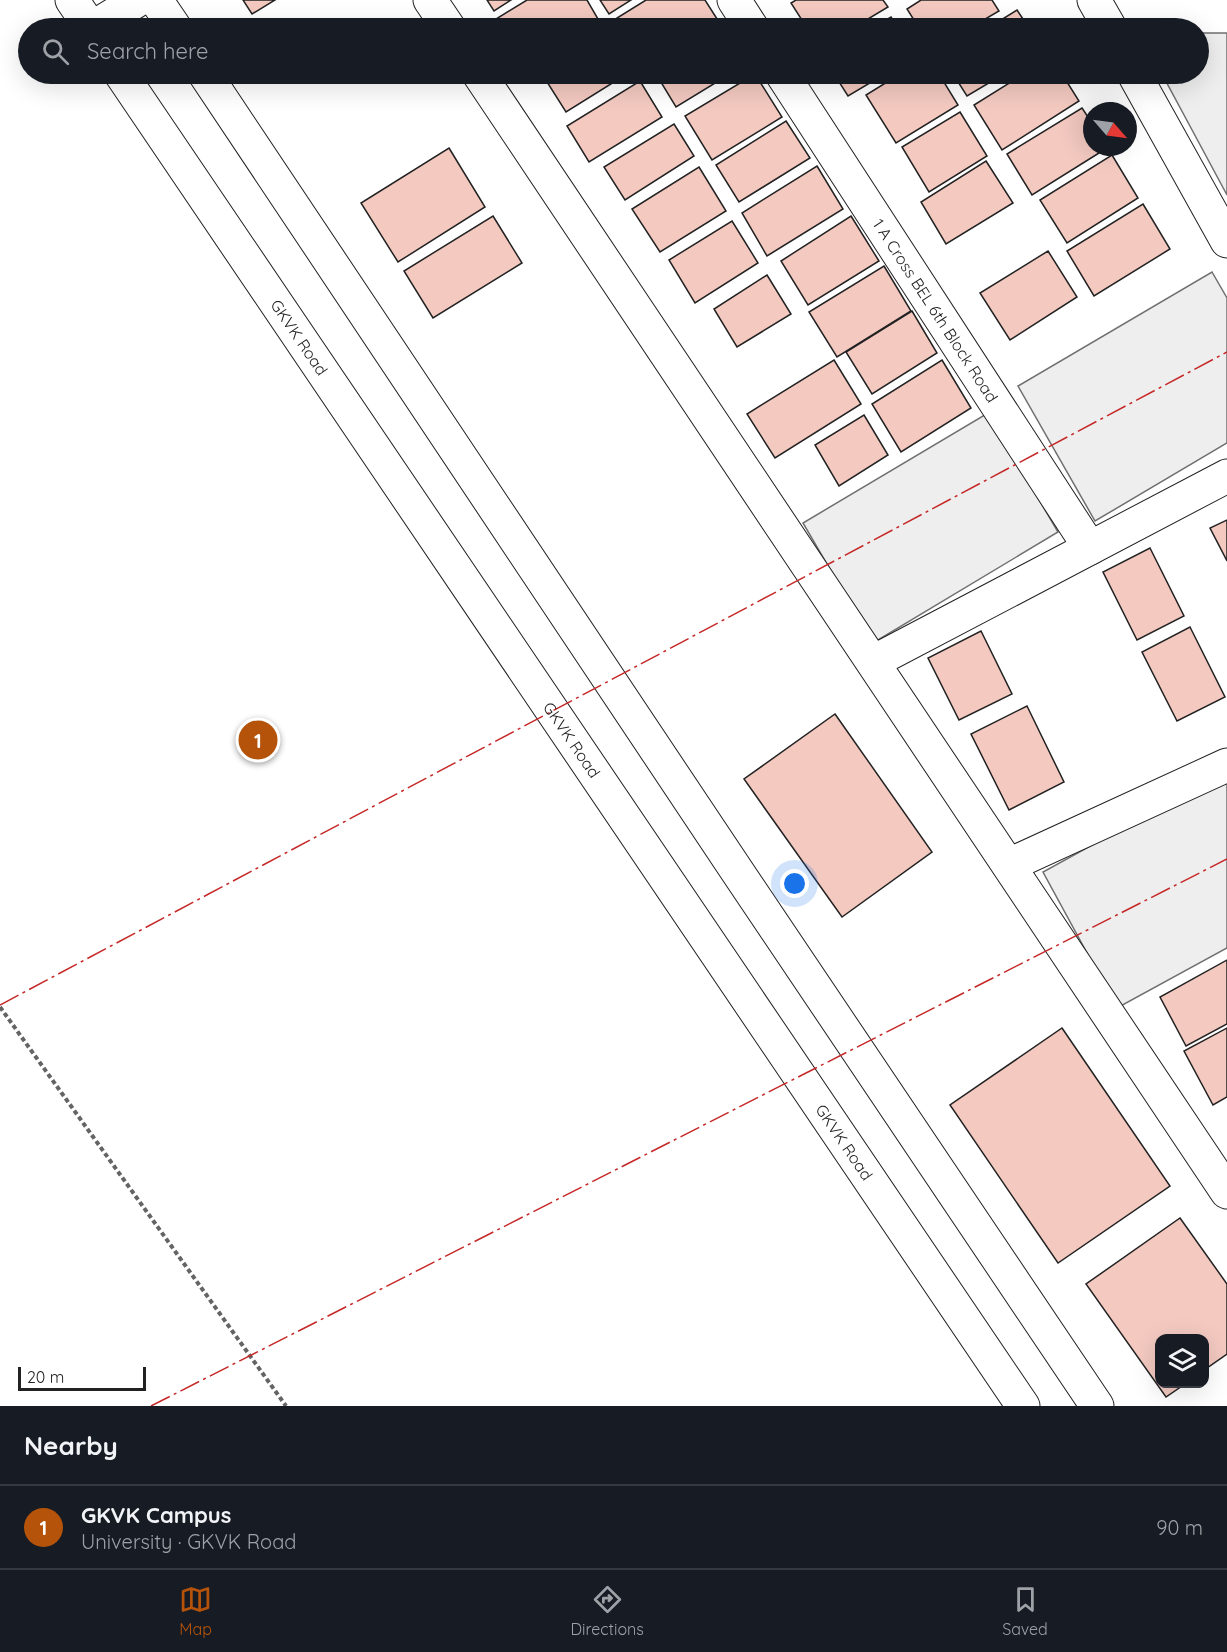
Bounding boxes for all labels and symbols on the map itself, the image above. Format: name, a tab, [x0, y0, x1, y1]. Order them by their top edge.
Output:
north arrow	[1083, 102, 1137, 156]
street label: 1 A Cross BEL 6th Block Road	[869, 215, 1003, 406]
street label: GKVK Road	[267, 296, 332, 379]
street label: GKVK Road	[539, 698, 605, 782]
pin: 1	[238, 718, 278, 762]
your location	[780, 869, 809, 898]
street label: GKVK Road	[812, 1100, 877, 1184]
scale bar	[18, 1364, 146, 1392]

